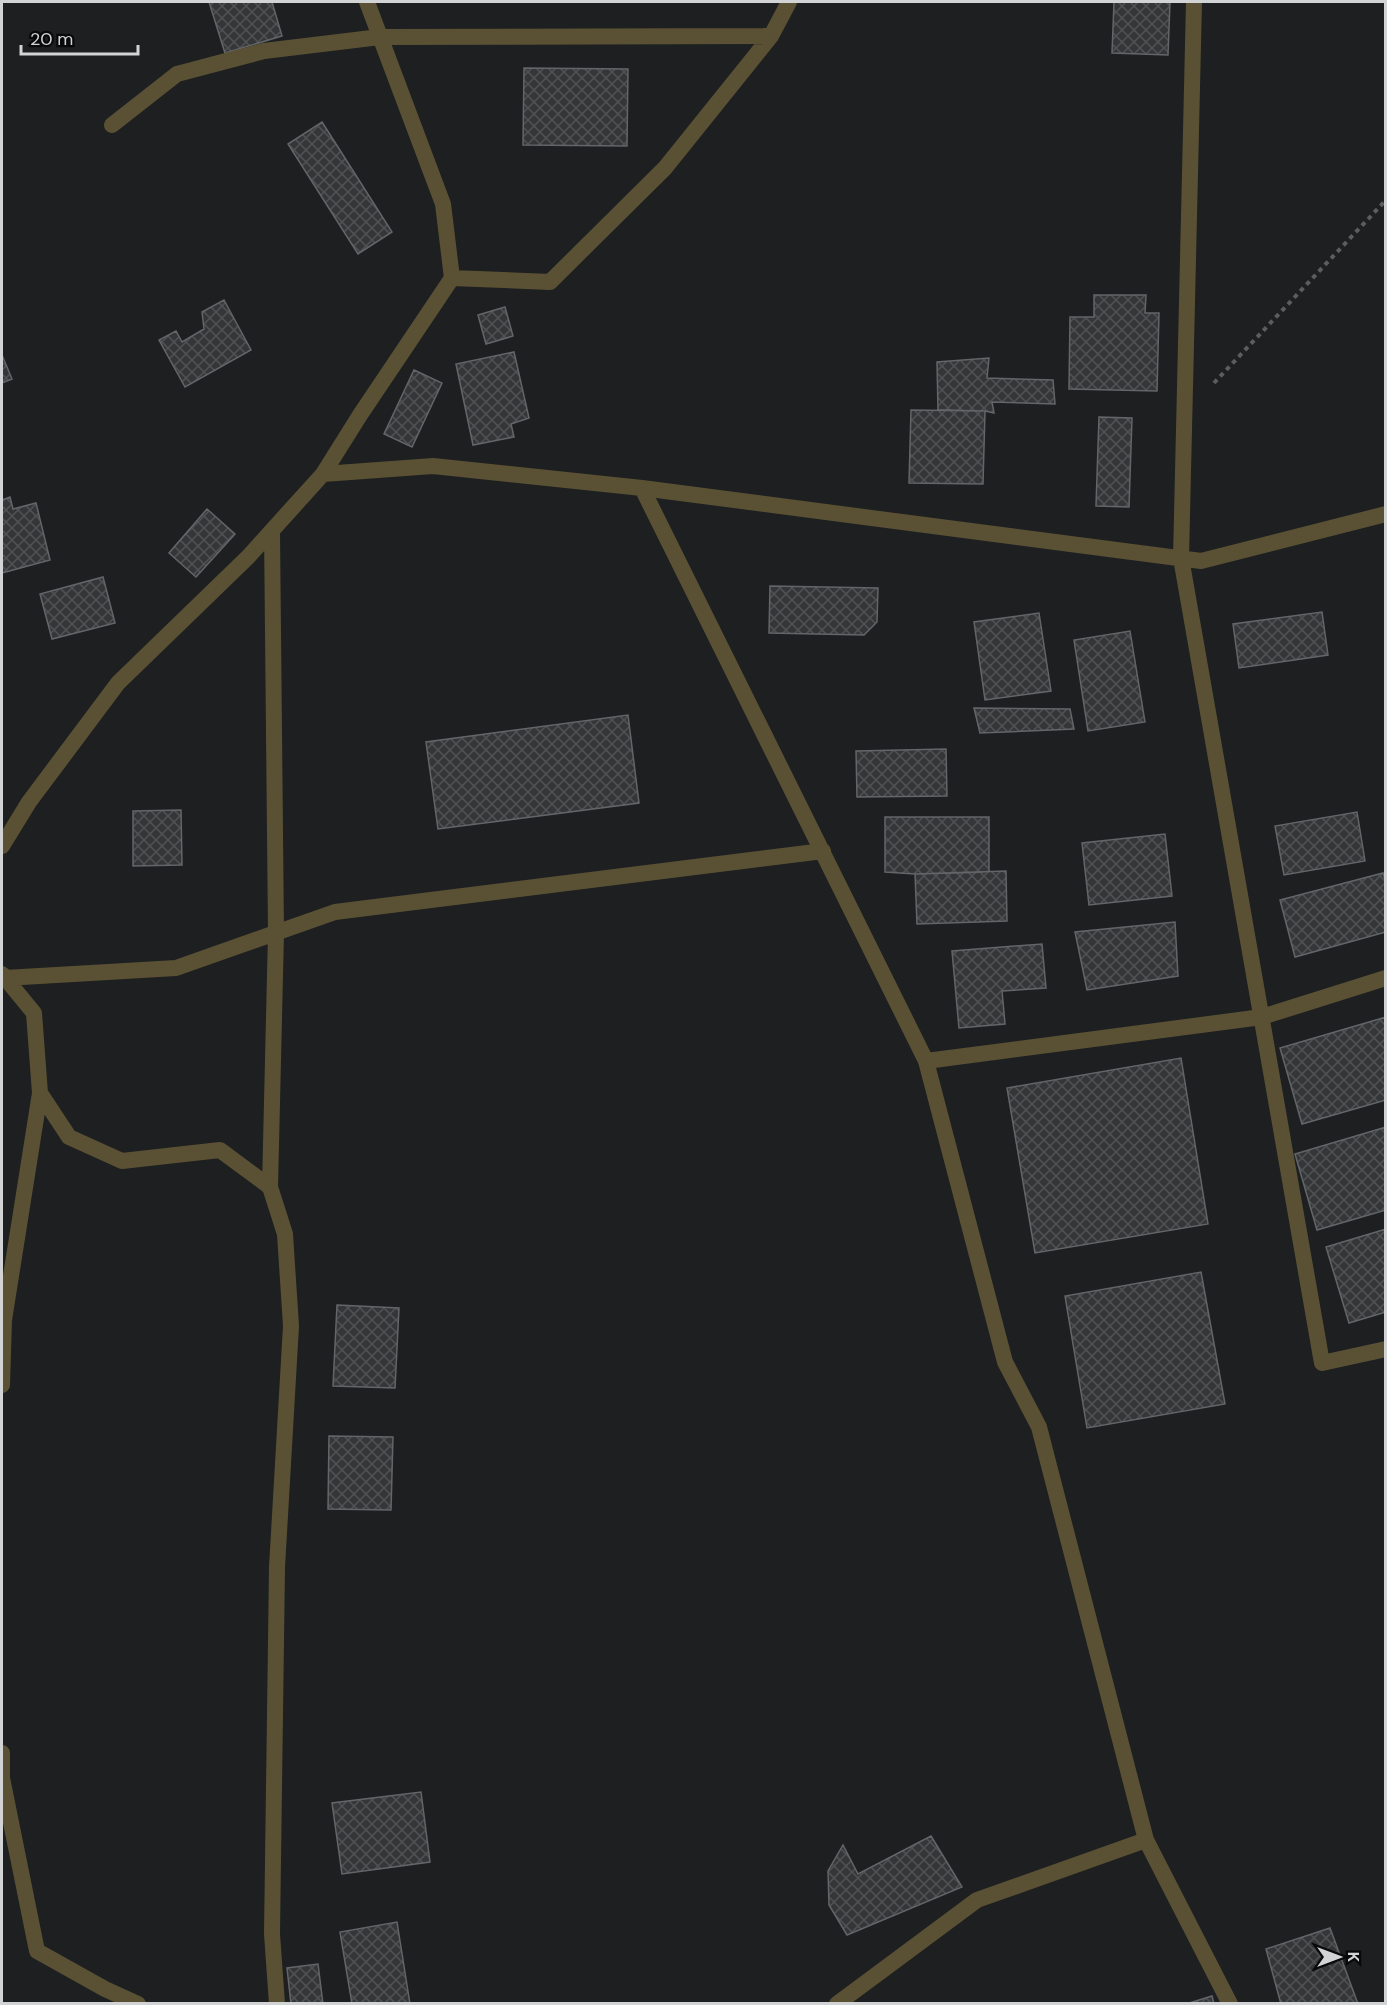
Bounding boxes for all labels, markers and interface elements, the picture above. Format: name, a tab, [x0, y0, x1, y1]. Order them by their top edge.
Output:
scale bar	[21, 18, 138, 56]
text: 20 m	[30, 27, 73, 51]
north arrow	[1309, 1927, 1369, 1987]
text: K	[1343, 1952, 1364, 1963]

